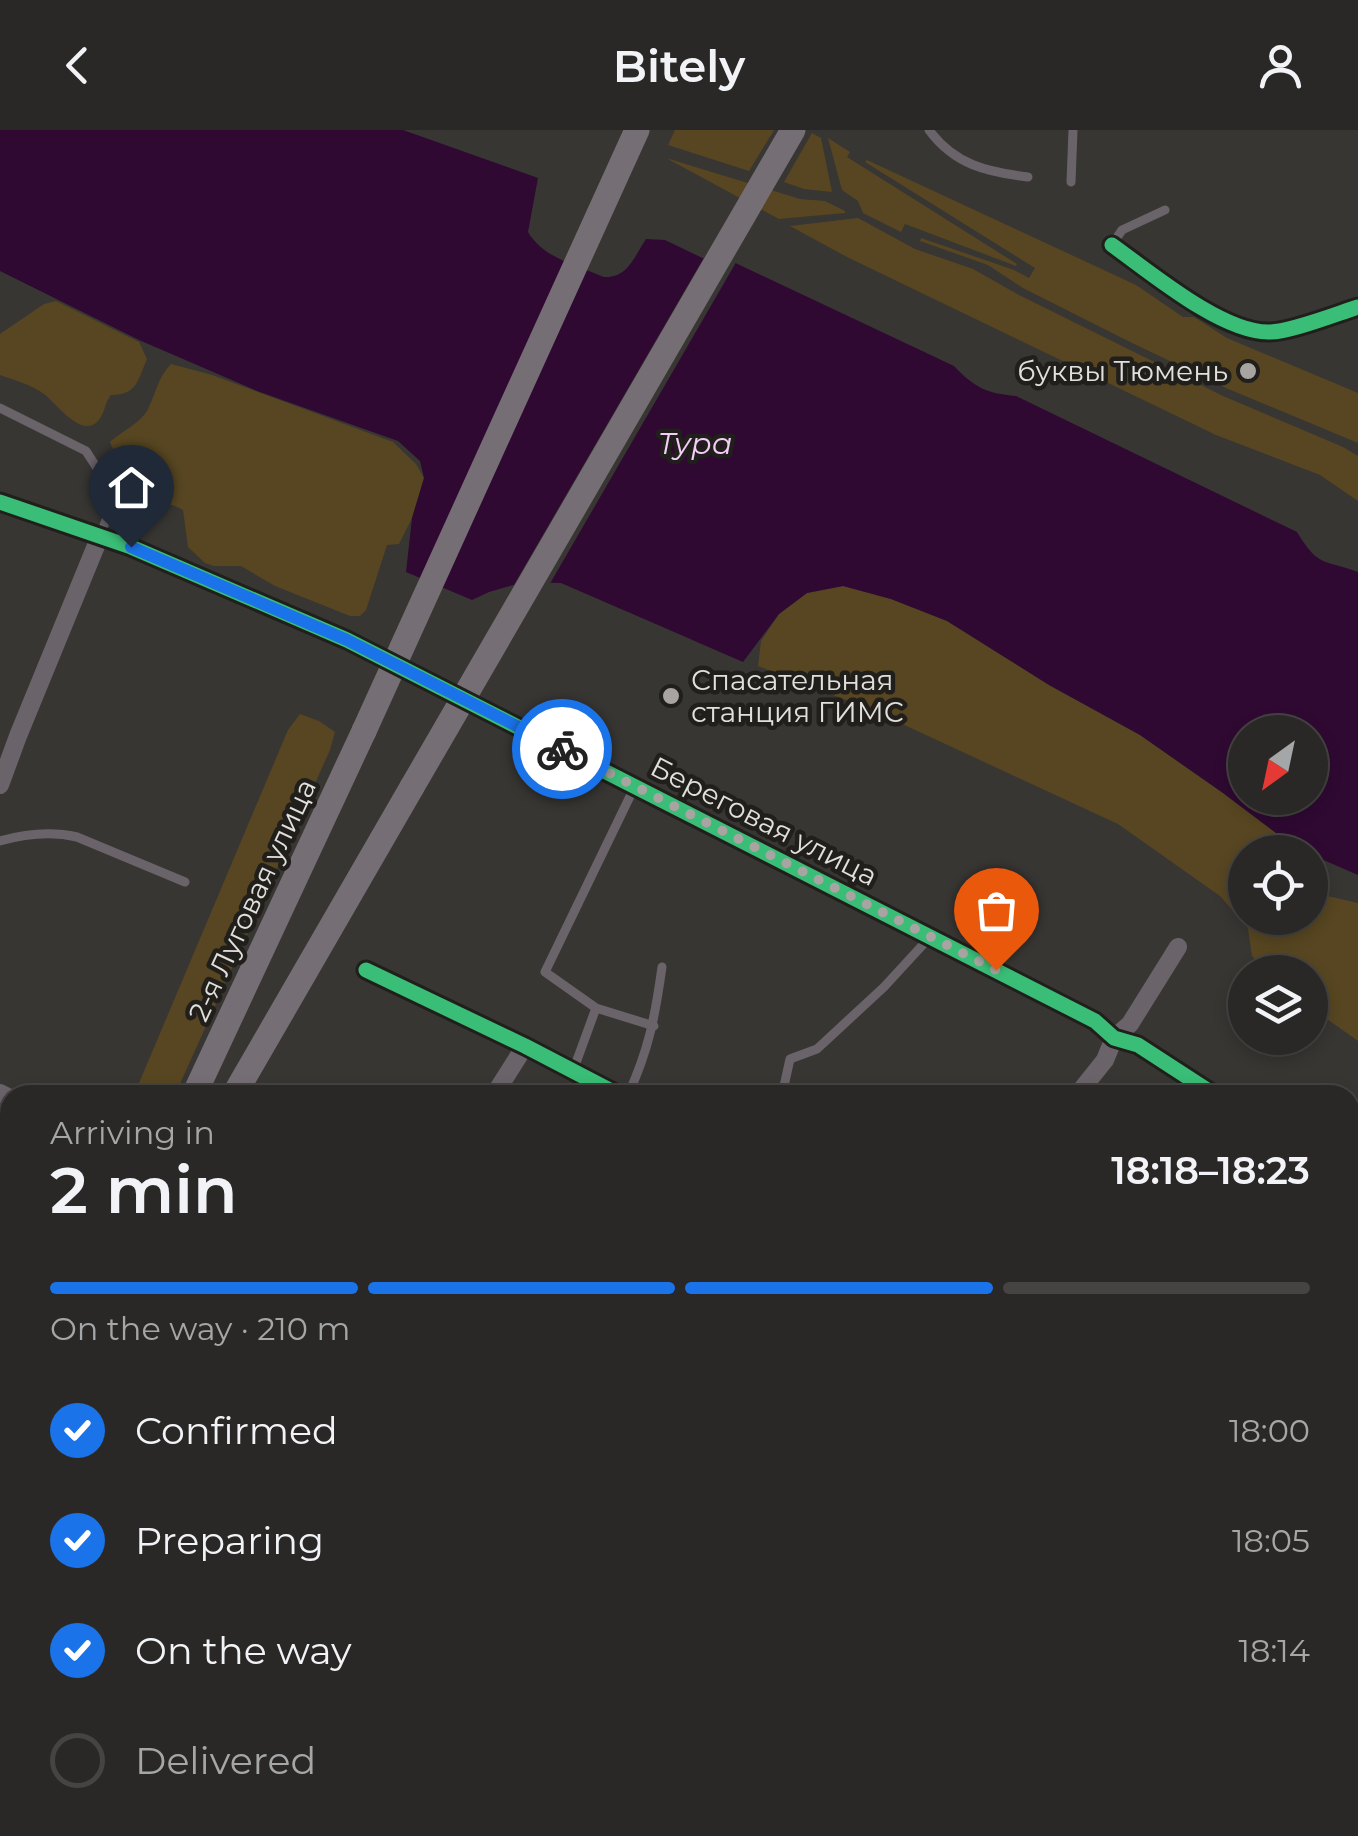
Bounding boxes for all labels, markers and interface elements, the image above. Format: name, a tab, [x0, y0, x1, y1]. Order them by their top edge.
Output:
icon: back	[50, 38, 105, 93]
text: Bitely	[613, 38, 745, 93]
icon: person	[1253, 38, 1308, 93]
place label: буквы Тюмень	[1017, 354, 1228, 388]
marker: буквы Тюмень	[1237, 360, 1259, 382]
water label: Тура	[658, 425, 732, 462]
pin	[89, 445, 174, 548]
icon: home	[104, 460, 159, 515]
place label: Спасательная станция ГИМС	[691, 663, 904, 729]
marker: Спасательная станция ГИМС	[660, 685, 682, 707]
courier	[512, 699, 612, 799]
north arrow	[1228, 715, 1328, 815]
map controls	[1228, 715, 1328, 1055]
icon: bike	[535, 722, 590, 777]
street label: Береговая улица	[645, 749, 883, 893]
street label: 2-я Луговая улица	[181, 774, 323, 1026]
button: locate	[1228, 835, 1328, 935]
pin	[954, 868, 1039, 971]
icon: bag	[969, 883, 1024, 938]
button: layers	[1228, 955, 1328, 1055]
text: Arriving in	[50, 1113, 215, 1152]
text: 18:18–18:23	[1111, 1147, 1310, 1194]
text: 2 min	[50, 1150, 238, 1229]
text: On the way · 210 m	[50, 1309, 350, 1348]
icon: check	[50, 1403, 105, 1458]
text: Confirmed	[135, 1407, 338, 1454]
text: 18:00	[1229, 1411, 1310, 1450]
icon: check	[50, 1513, 105, 1568]
text: Preparing	[135, 1517, 324, 1564]
text: 18:05	[1232, 1521, 1310, 1560]
icon: check	[50, 1623, 105, 1678]
text: On the way	[135, 1627, 352, 1674]
text: 18:14	[1239, 1631, 1310, 1670]
text: Delivered	[135, 1737, 316, 1784]

